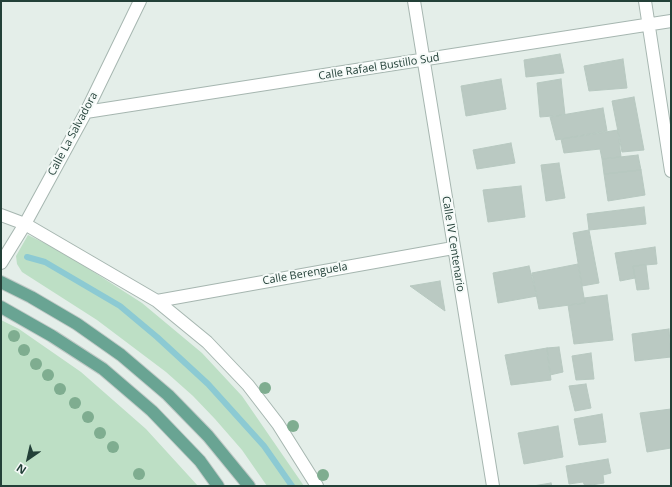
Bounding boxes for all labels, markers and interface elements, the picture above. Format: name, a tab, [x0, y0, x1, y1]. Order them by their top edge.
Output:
street label: Calle Rafael Bustillo Sud	[317, 51, 441, 83]
street label: Calle La Salvadora	[45, 90, 101, 178]
street label: Calle IV Centenario	[439, 195, 467, 293]
street label: Calle Berenguela	[261, 260, 349, 288]
north arrow	[8, 439, 48, 479]
text: N	[13, 461, 29, 478]

